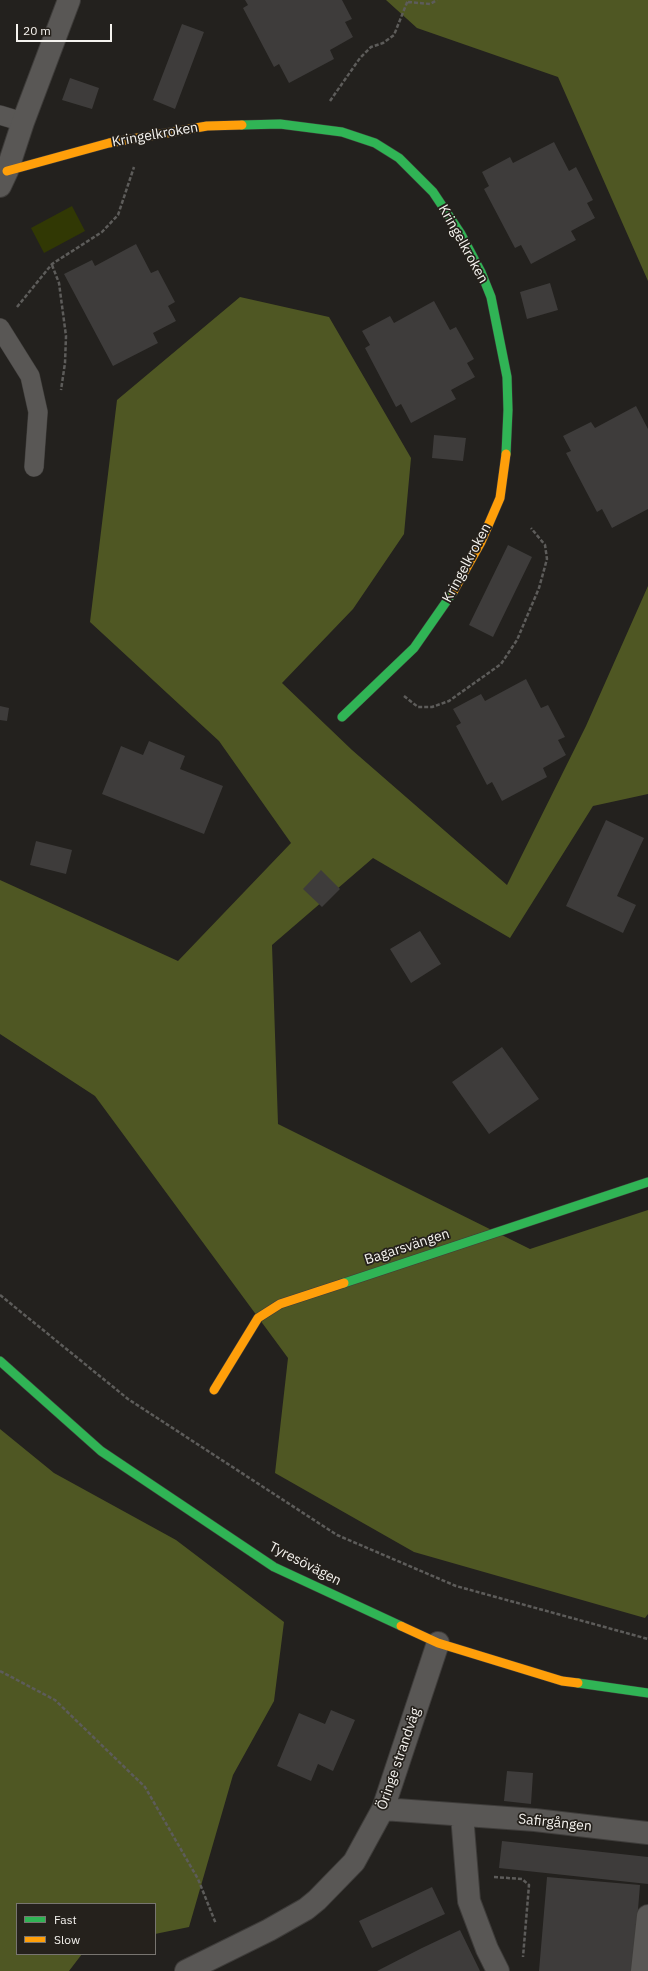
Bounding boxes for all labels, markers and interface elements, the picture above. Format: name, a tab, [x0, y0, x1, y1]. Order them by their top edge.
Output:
scale bar	[18, 16, 114, 42]
text: 20 m	[23, 23, 51, 38]
street label: Kringelkroken	[111, 119, 199, 151]
street label: Kringelkroken	[435, 202, 491, 286]
street label: Kringelkroken	[439, 521, 495, 605]
street label: Bagarsvängen	[362, 1225, 452, 1269]
street label: Tyresövägen	[266, 1539, 344, 1589]
street label: Öringe strandväg	[374, 1706, 424, 1812]
street label: Safirgången	[517, 1811, 593, 1835]
legend	[16, 1903, 156, 1955]
text: Fast	[54, 1912, 77, 1927]
text: Slow	[54, 1932, 80, 1947]

